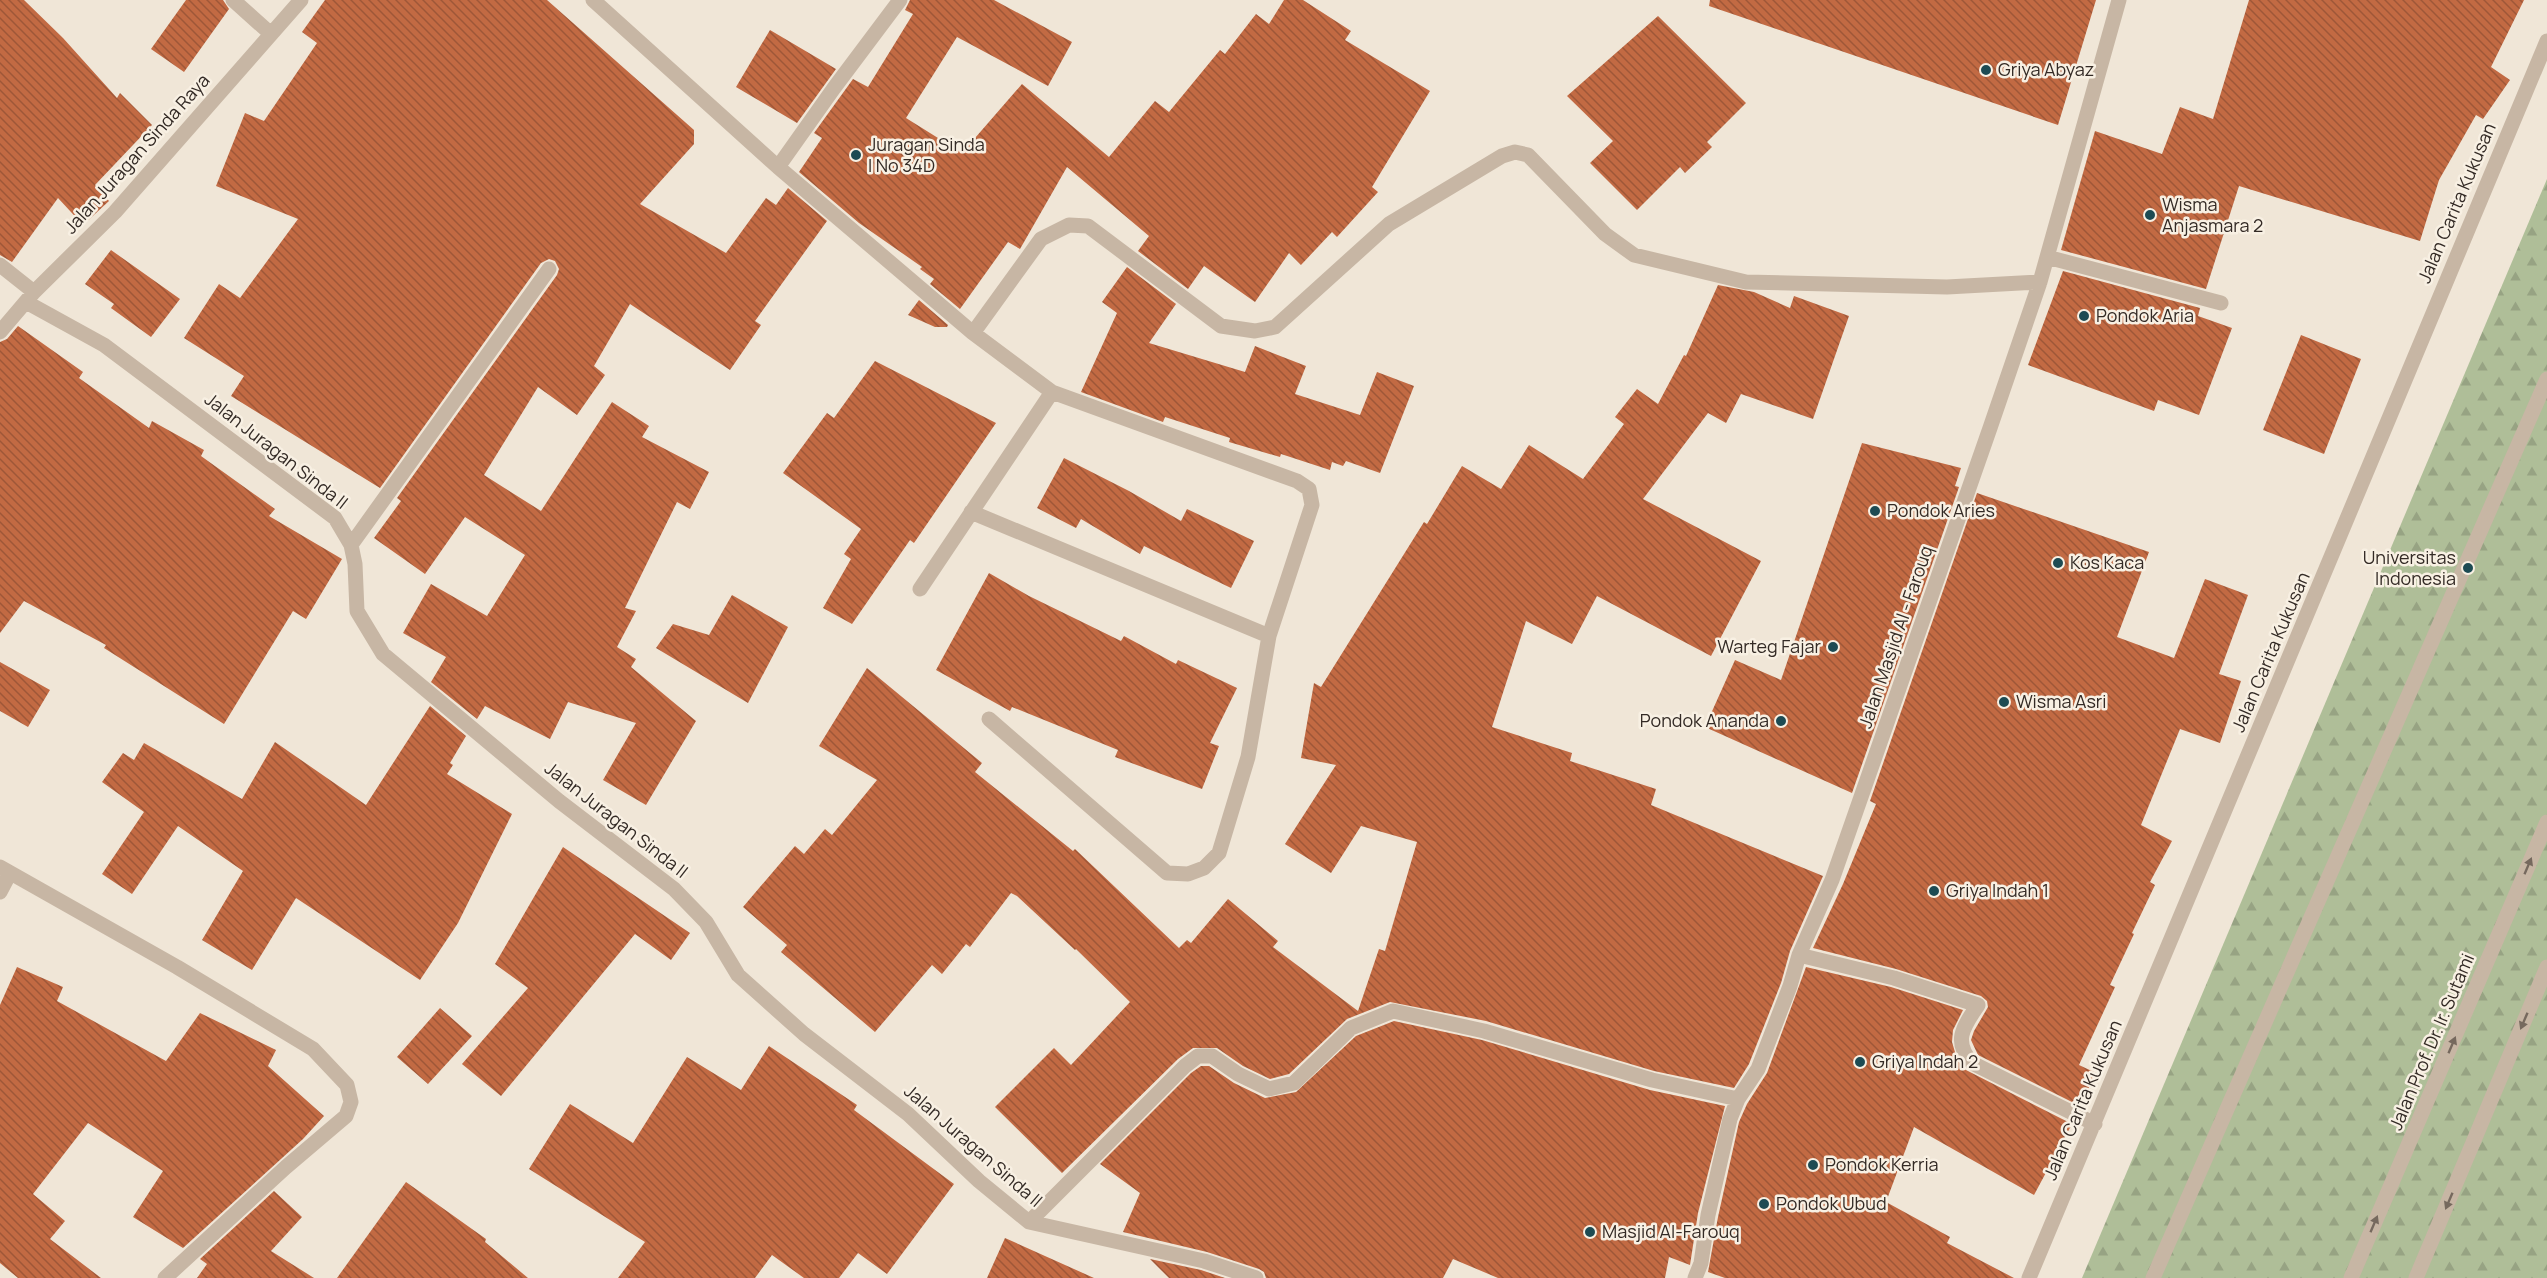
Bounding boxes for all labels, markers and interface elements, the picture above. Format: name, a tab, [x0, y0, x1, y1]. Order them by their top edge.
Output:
place label: Griya Abyaz	[1998, 57, 2094, 81]
marker: Griya Abyaz	[1979, 63, 1993, 77]
street label: Jalan Juragan Sinda Raya	[58, 68, 214, 238]
street label: Jalan Carita Kukusan	[2411, 119, 2501, 286]
place label: Juragan Sinda I No 34D	[868, 132, 985, 177]
marker: Juragan Sinda I No 34D	[849, 148, 863, 162]
place label: Wisma Anjasmara 2	[2162, 192, 2263, 237]
marker: Wisma Anjasmara 2	[2143, 208, 2157, 222]
place label: Pondok Aria	[2096, 303, 2194, 327]
marker: Pondok Aria	[2077, 309, 2091, 323]
street label: Jalan Juragan Sinda II	[200, 387, 353, 514]
place label: Pondok Aries	[1887, 498, 1995, 522]
marker: Pondok Aries	[1868, 504, 1882, 518]
street label: Jalan Masjid Al - Farouq	[1852, 542, 1938, 731]
place label: Universitas Indonesia	[2363, 545, 2456, 590]
place label: Kos Kaca	[2070, 550, 2144, 574]
marker: Kos Kaca	[2051, 556, 2065, 570]
marker: Universitas Indonesia	[2461, 561, 2475, 575]
street label: Jalan Carita Kukusan	[2225, 568, 2315, 735]
place label: Warteg Fajar	[1717, 634, 1822, 658]
marker: Warteg Fajar	[1826, 640, 1840, 654]
place label: Wisma Asri	[2016, 689, 2107, 713]
marker: Wisma Asri	[1997, 695, 2011, 709]
place label: Pondok Ananda	[1640, 708, 1769, 732]
marker: Pondok Ananda	[1774, 714, 1788, 728]
street label: Jalan Juragan Sinda II	[540, 756, 693, 883]
one-way arrow	[2524, 857, 2533, 875]
place label: Griya Indah 1	[1946, 878, 2049, 902]
marker: Griya Indah 1	[1927, 884, 1941, 898]
street label: Jalan Prof. Dr. Ir. Sutami	[2383, 950, 2479, 1134]
one-way arrow	[2519, 1013, 2529, 1031]
street label: Jalan Carita Kukusan	[2037, 1016, 2127, 1183]
one-way arrow	[2447, 1037, 2456, 1054]
place label: Griya Indah 2	[1872, 1049, 1978, 1073]
marker: Griya Indah 2	[1853, 1055, 1867, 1069]
street label: Jalan Juragan Sinda II	[900, 1079, 1048, 1212]
place label: Pondok Kerria	[1825, 1152, 1939, 1176]
marker: Pondok Kerria	[1806, 1158, 1820, 1172]
place label: Pondok Ubud	[1776, 1191, 1887, 1215]
one-way arrow	[2443, 1192, 2453, 1210]
marker: Pondok Ubud	[1757, 1197, 1771, 1211]
one-way arrow	[2369, 1215, 2379, 1233]
place label: Masjid Al-Farouq	[1602, 1219, 1740, 1243]
marker: Masjid Al-Farouq	[1583, 1225, 1597, 1239]

